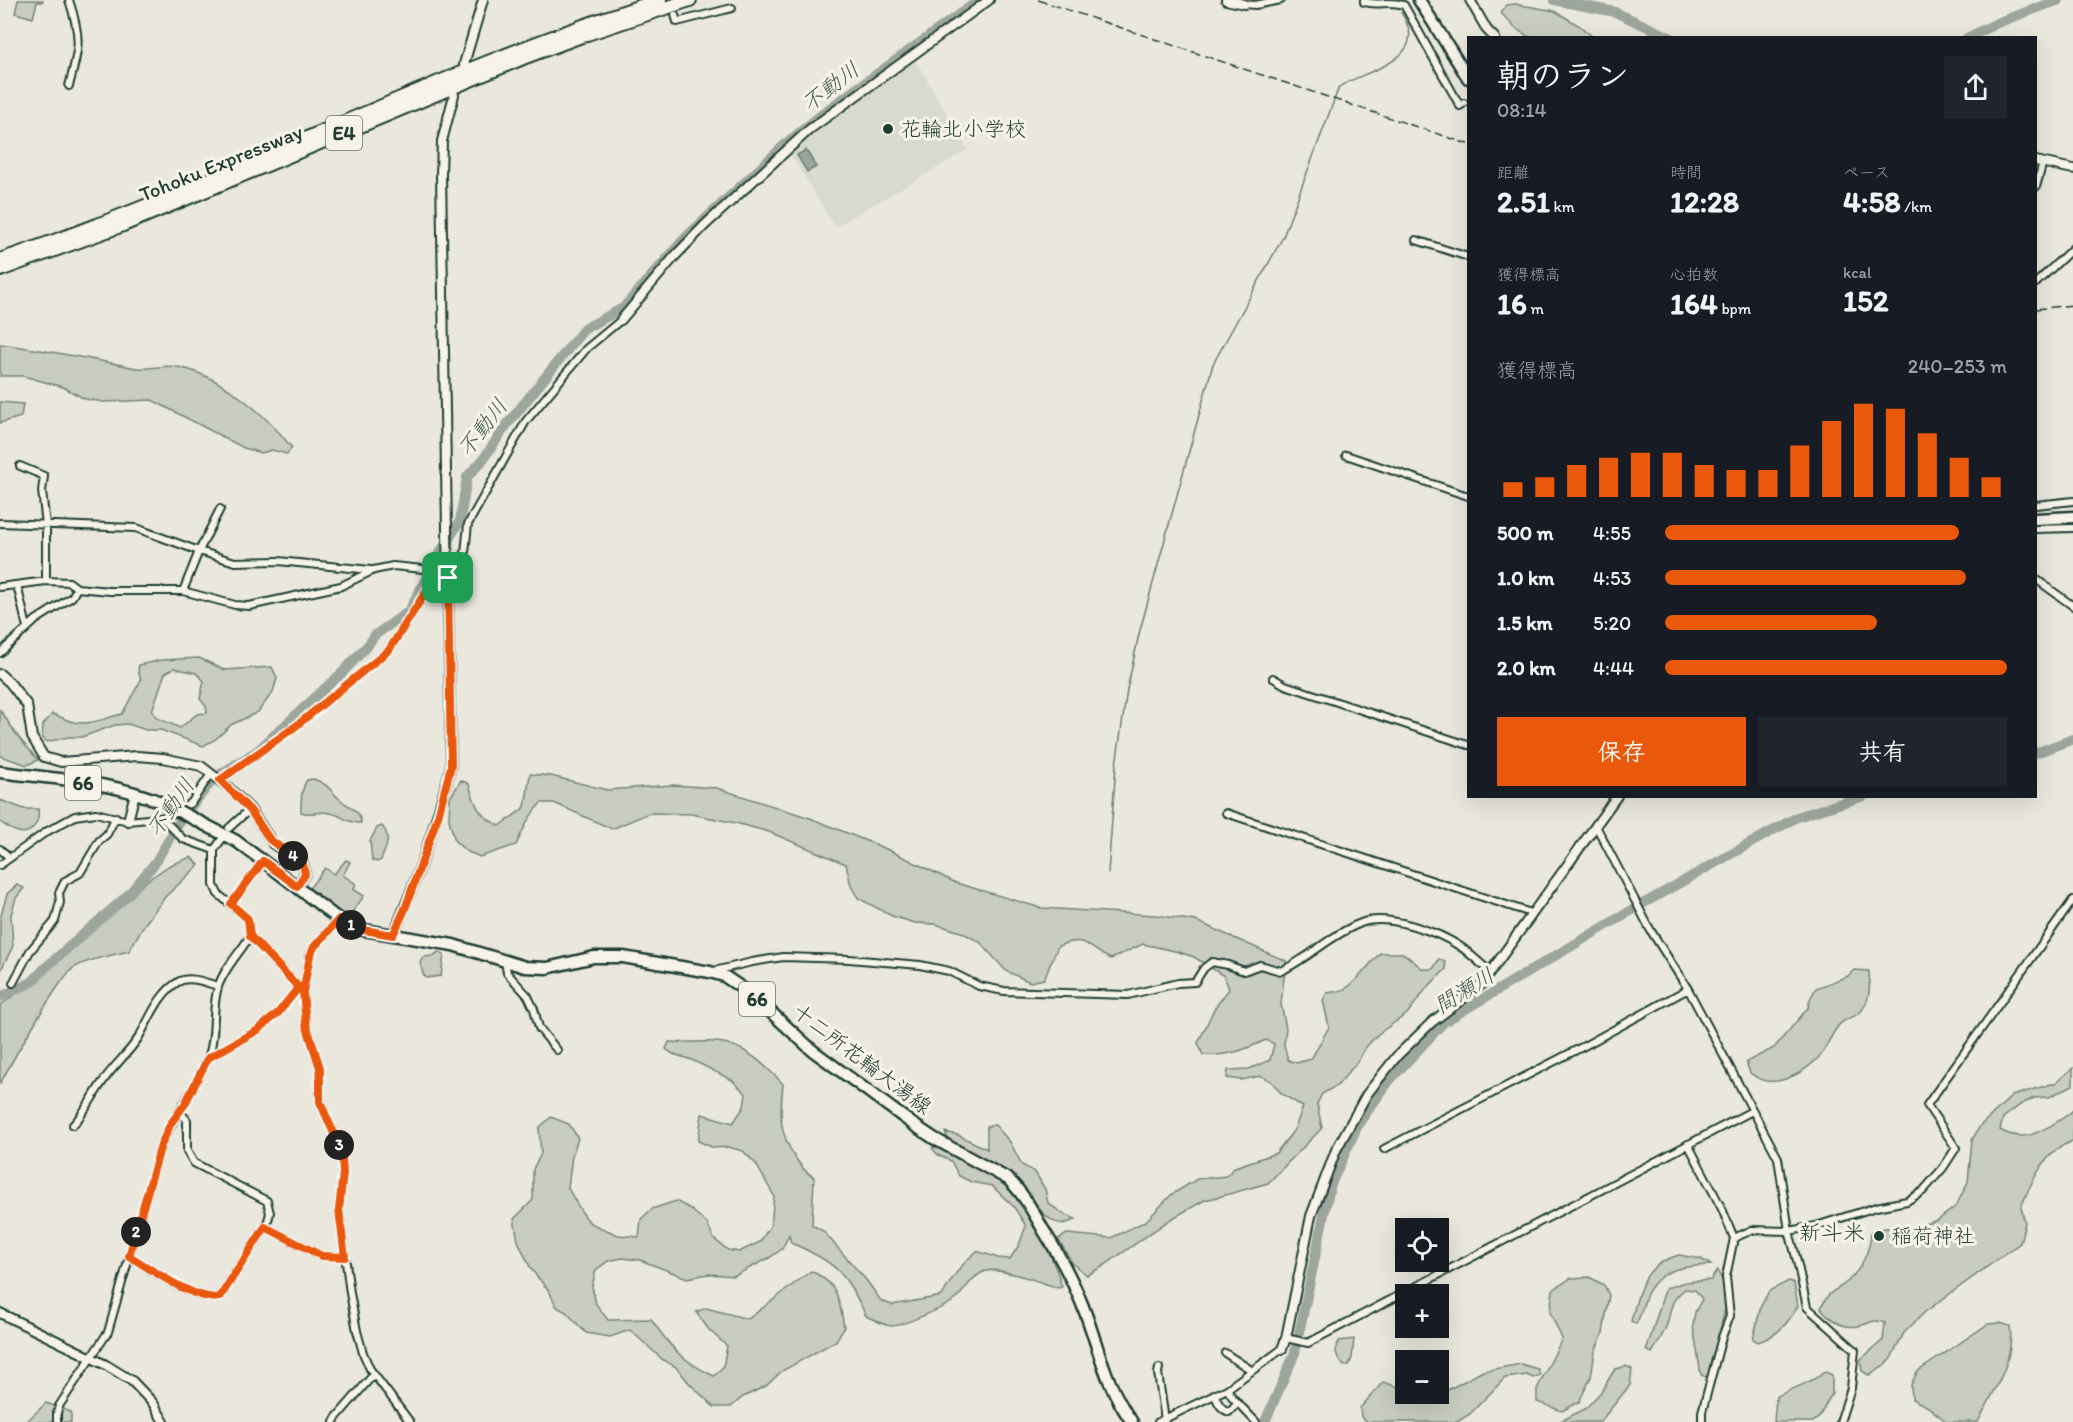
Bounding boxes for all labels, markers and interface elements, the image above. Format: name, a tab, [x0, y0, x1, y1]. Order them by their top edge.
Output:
water label: 不動川	[796, 56, 865, 117]
text: 朝のラン	[1497, 56, 1629, 95]
button: share	[1944, 56, 2007, 119]
text: 08:14	[1497, 98, 1546, 122]
road number: E4	[326, 116, 362, 150]
place label: 花輪北小学校	[900, 116, 1026, 141]
street label: Tohoku Expressway	[136, 118, 306, 207]
marker: 花輪北小学校	[881, 122, 895, 136]
text: 距離	[1497, 163, 1529, 182]
text: 時間	[1670, 163, 1702, 182]
text: ペース	[1843, 163, 1890, 182]
text: 2.51	[1497, 183, 1550, 220]
text: 12:28	[1670, 183, 1739, 220]
text: 4:58	[1843, 183, 1901, 220]
text: km	[1550, 197, 1575, 216]
text: /km	[1901, 197, 1932, 216]
text: kcal	[1843, 263, 1871, 282]
text: 獲得標高	[1497, 265, 1561, 284]
text: 心拍数	[1670, 265, 1718, 284]
text: 152	[1843, 282, 1888, 319]
text: 16	[1497, 285, 1527, 322]
text: 164	[1670, 285, 1718, 322]
text: m	[1527, 299, 1544, 318]
text: bpm	[1718, 299, 1751, 318]
text: 240–253 m	[1908, 354, 2007, 378]
text: 獲得標高	[1497, 358, 1577, 382]
water label: 不動川	[451, 393, 513, 462]
text: 500 m	[1497, 521, 1553, 545]
text: 4:55	[1593, 521, 1631, 545]
pin	[422, 552, 473, 603]
icon: arrive	[431, 561, 464, 594]
text: 1.0 km	[1497, 566, 1554, 590]
text: 4:53	[1593, 566, 1631, 590]
text: 1.5 km	[1497, 611, 1553, 635]
text: 5:20	[1593, 611, 1631, 635]
text: 2.0 km	[1497, 656, 1556, 680]
text: 4:44	[1593, 656, 1634, 680]
button: 保存	[1497, 717, 1746, 786]
button: 共有	[1758, 717, 2007, 786]
road number: 66	[65, 766, 101, 800]
water label: 不動川	[140, 773, 200, 842]
pin: 4	[278, 841, 308, 871]
text: 4	[288, 846, 298, 865]
pin: 1	[336, 910, 366, 940]
text: 1	[347, 915, 355, 934]
water label: 間瀬川	[1429, 961, 1499, 1019]
road number: 66	[739, 982, 775, 1016]
street label: 十二所花輪大湯線	[788, 998, 937, 1119]
pin: 3	[324, 1130, 354, 1160]
text: 3	[335, 1135, 343, 1154]
pin: 2	[121, 1217, 151, 1247]
map controls	[1395, 1218, 1449, 1404]
button: locate	[1395, 1218, 1449, 1272]
district label: 新斗米	[1799, 1219, 1865, 1246]
text: 2	[132, 1222, 140, 1241]
place label: 稲荷神社	[1891, 1223, 1975, 1248]
marker: 稲荷神社	[1872, 1229, 1886, 1243]
button: +	[1395, 1284, 1449, 1338]
button: −	[1395, 1350, 1449, 1404]

